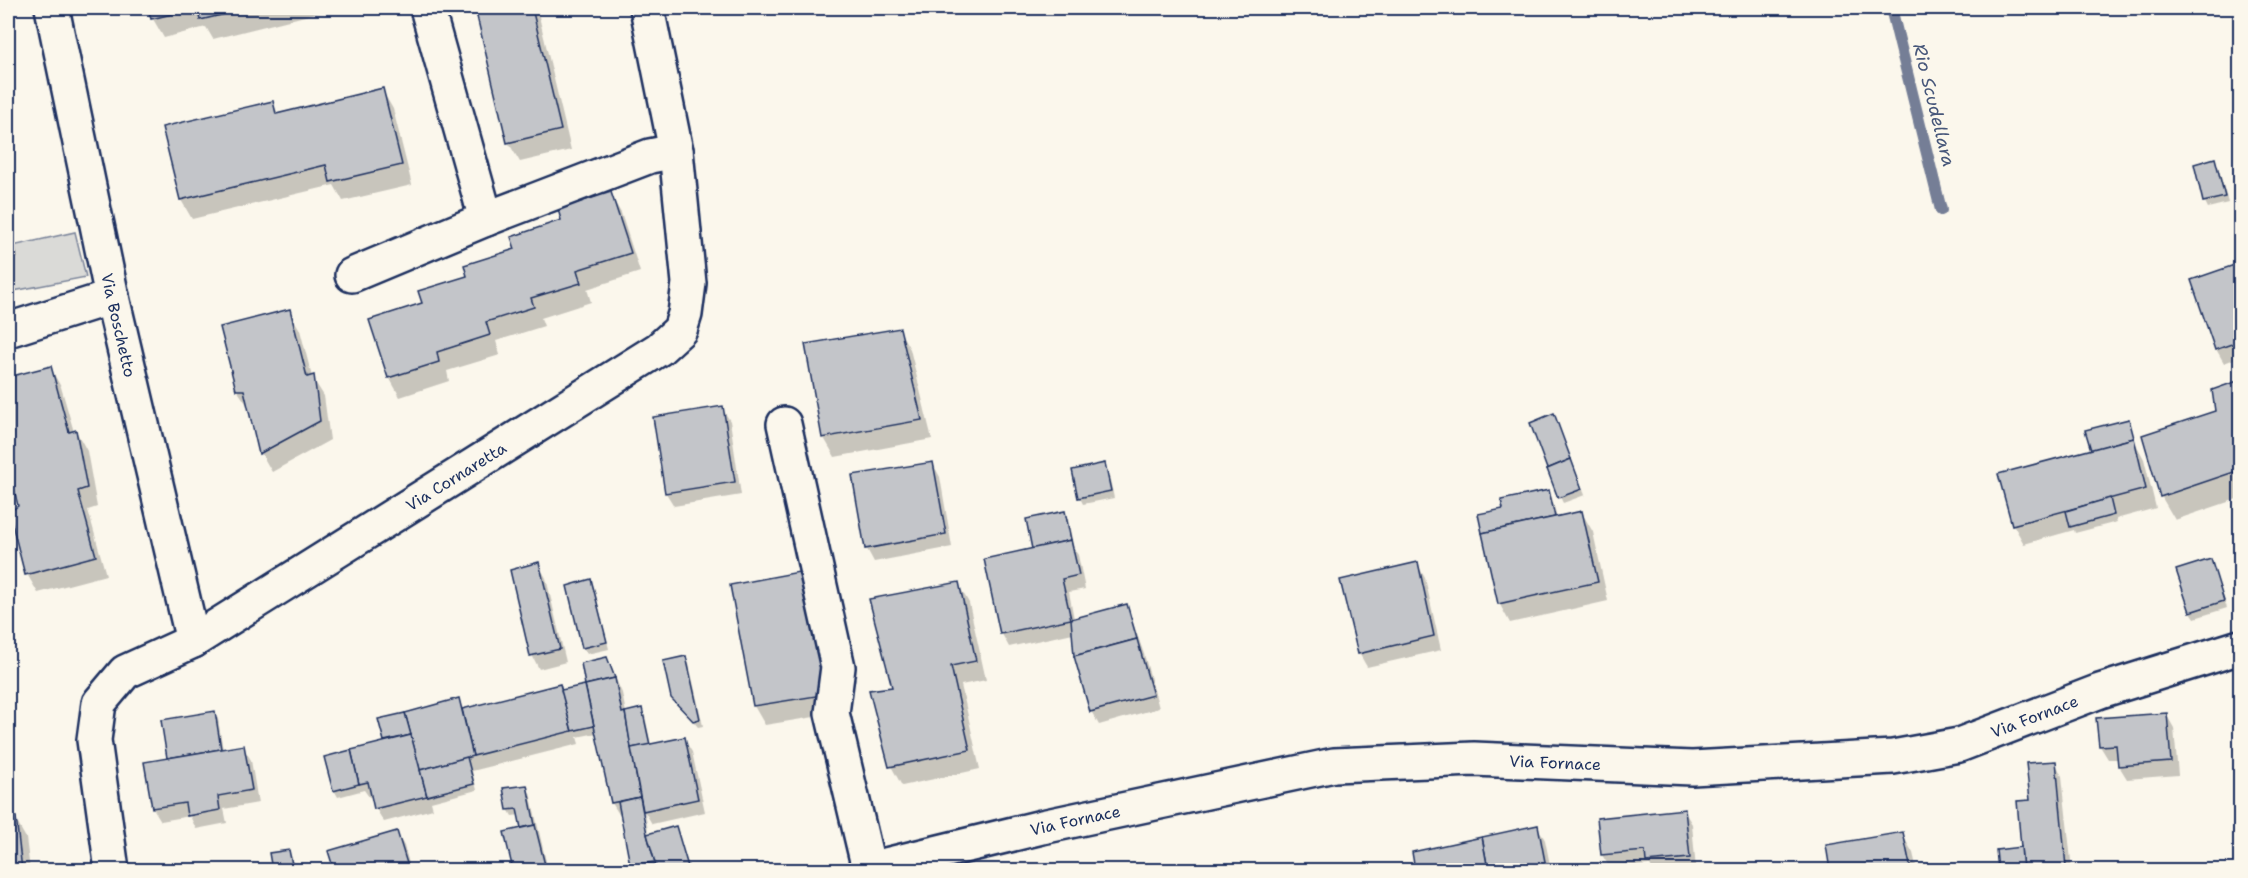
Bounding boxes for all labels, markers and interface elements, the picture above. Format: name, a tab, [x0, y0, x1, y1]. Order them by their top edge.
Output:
water label: Rio Scudellara	[1907, 41, 1961, 169]
street label: Via Boschetto	[97, 271, 141, 379]
street label: Via Cornaretta	[402, 437, 510, 516]
street label: Via Fornace	[1988, 690, 2081, 742]
street label: Via Fornace	[1509, 750, 1601, 775]
street label: Via Fornace	[1028, 800, 1122, 840]

